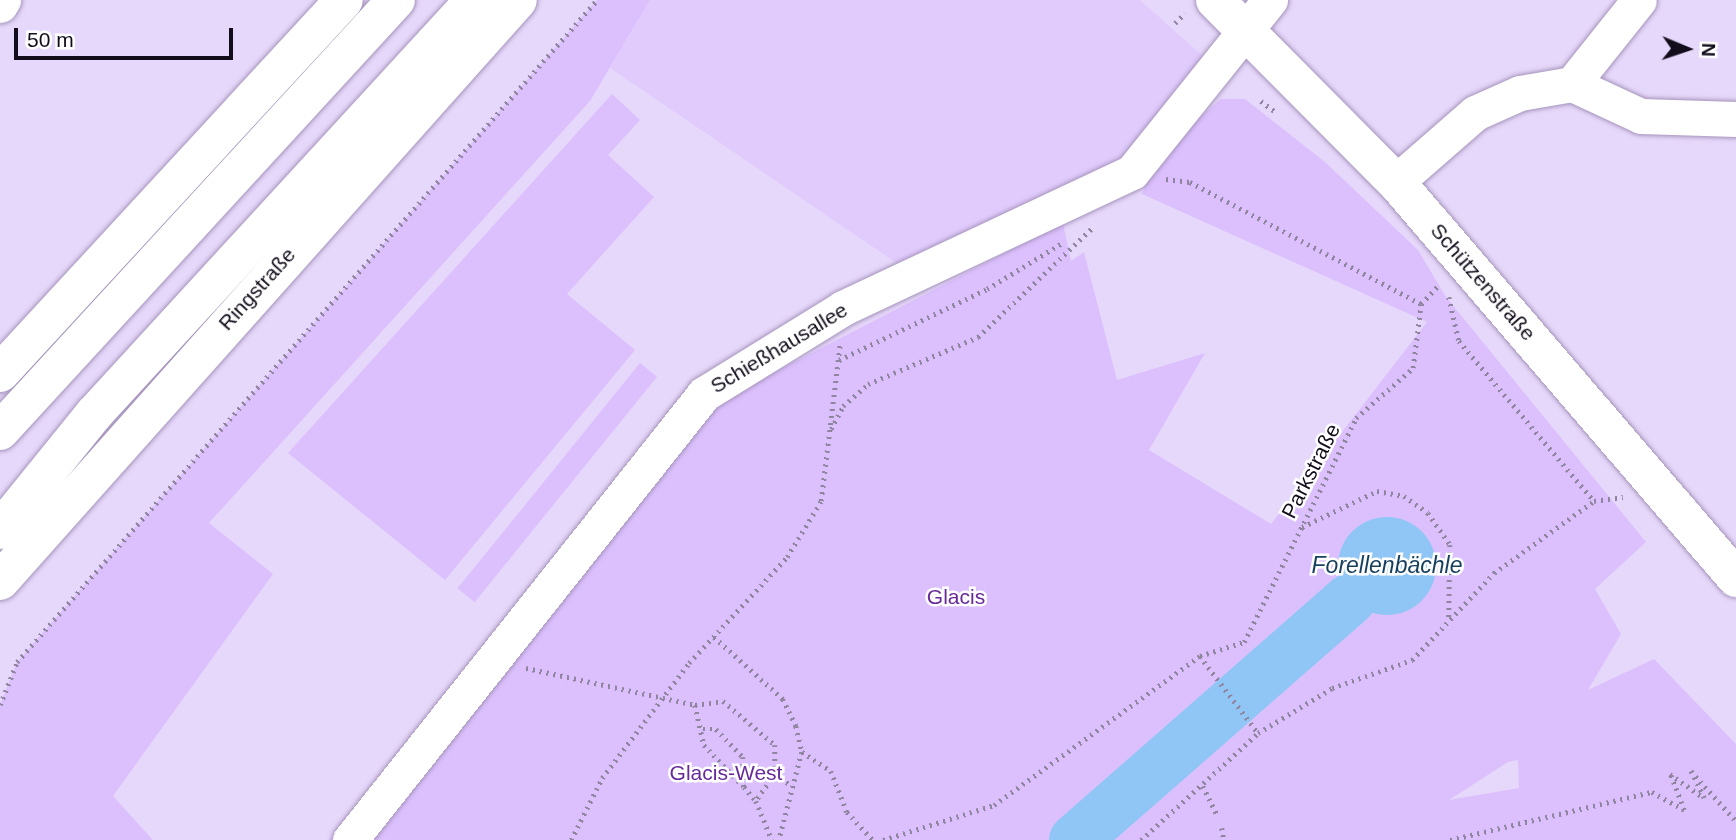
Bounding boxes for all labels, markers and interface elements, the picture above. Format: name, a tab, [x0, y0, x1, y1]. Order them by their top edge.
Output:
scale bar	[18, 14, 236, 58]
north arrow	[1652, 14, 1722, 84]
text: 50 m	[27, 28, 74, 51]
text: N	[1698, 43, 1719, 57]
street label: Schützenstraße	[1425, 218, 1541, 346]
street label: Ringstraße	[213, 242, 301, 336]
street label: Schießhausallee	[706, 297, 852, 399]
street label: Parkstraße	[1276, 420, 1346, 522]
water label: Forellenbächle	[1312, 551, 1462, 579]
park label: Glacis	[927, 584, 985, 610]
park label: Glacis-West	[670, 760, 782, 786]

